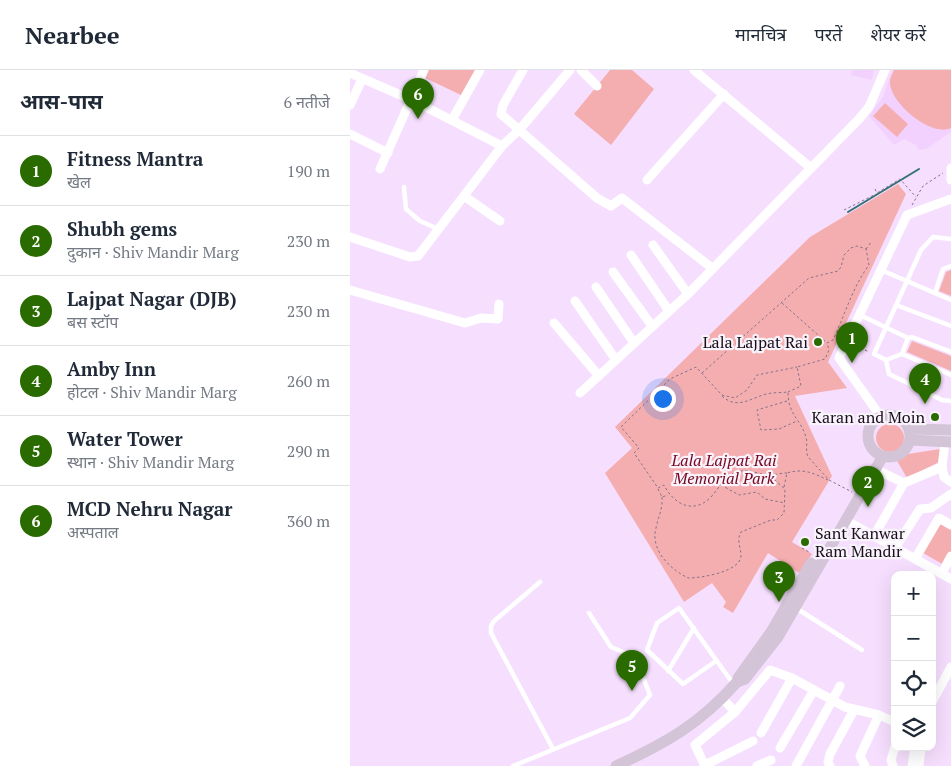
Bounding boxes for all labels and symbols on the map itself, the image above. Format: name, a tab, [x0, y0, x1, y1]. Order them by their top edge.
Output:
pin: 6	[402, 78, 434, 119]
pin: 1	[836, 322, 868, 363]
place label: Lala Lajpat Rai	[703, 331, 808, 353]
marker: Lala Lajpat Rai	[812, 336, 824, 348]
pin: 4	[909, 363, 941, 404]
your location	[650, 386, 676, 412]
place label: Karan and Moin	[812, 406, 925, 428]
marker: Karan and Moin	[929, 411, 941, 423]
park label: Lala Lajpat Rai Memorial Park	[671, 449, 777, 489]
pin: 2	[852, 466, 884, 507]
place label: Sant Kanwar Ram Mandir	[815, 522, 906, 562]
marker: Sant Kanwar Ram Mandir	[799, 536, 811, 548]
pin: 3	[763, 561, 795, 602]
pin: 5	[616, 650, 648, 691]

